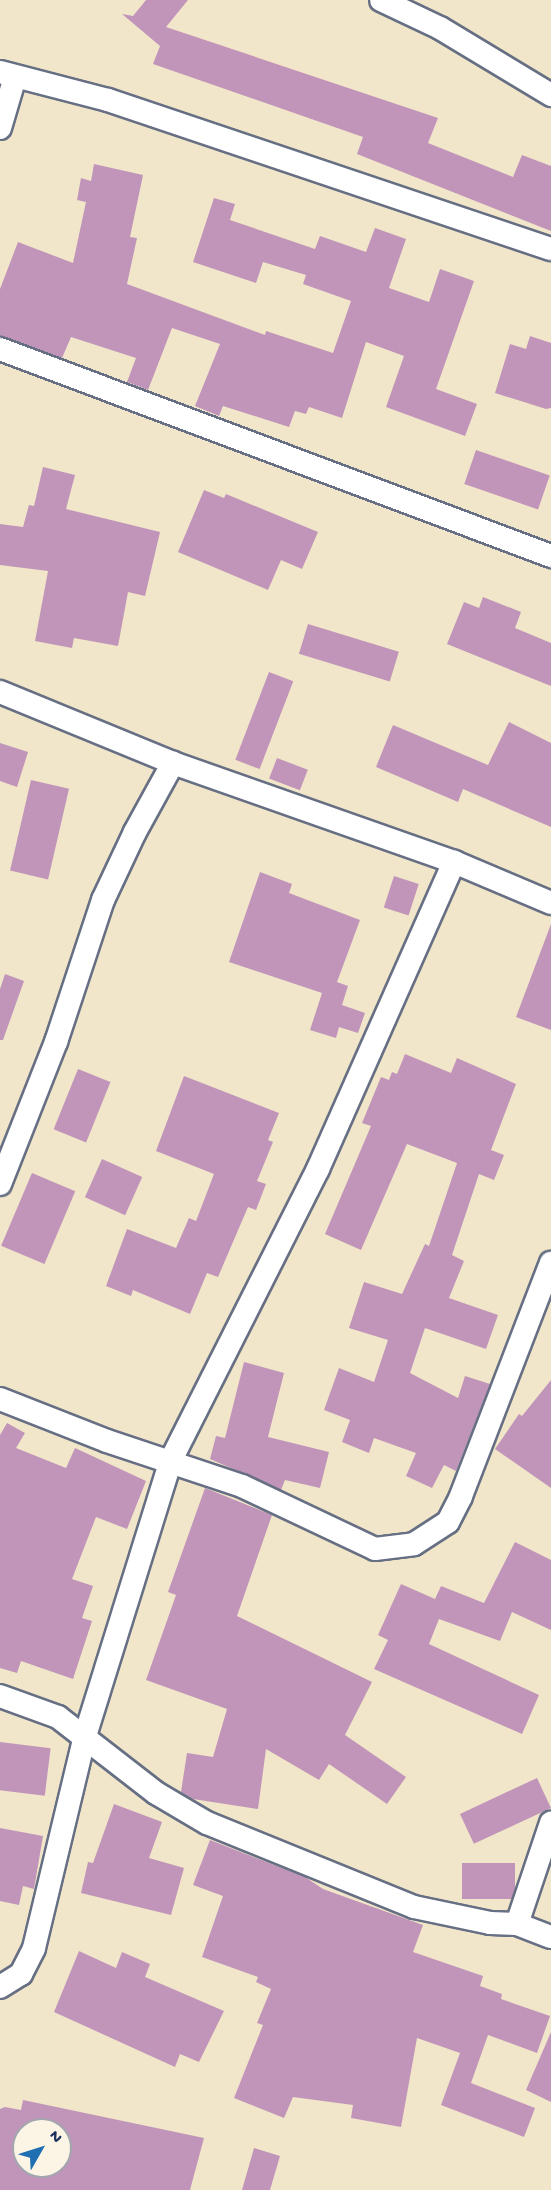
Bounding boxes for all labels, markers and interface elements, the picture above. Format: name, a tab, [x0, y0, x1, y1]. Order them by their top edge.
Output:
north arrow	[12, 2118, 72, 2178]
text: N	[44, 2128, 65, 2148]

